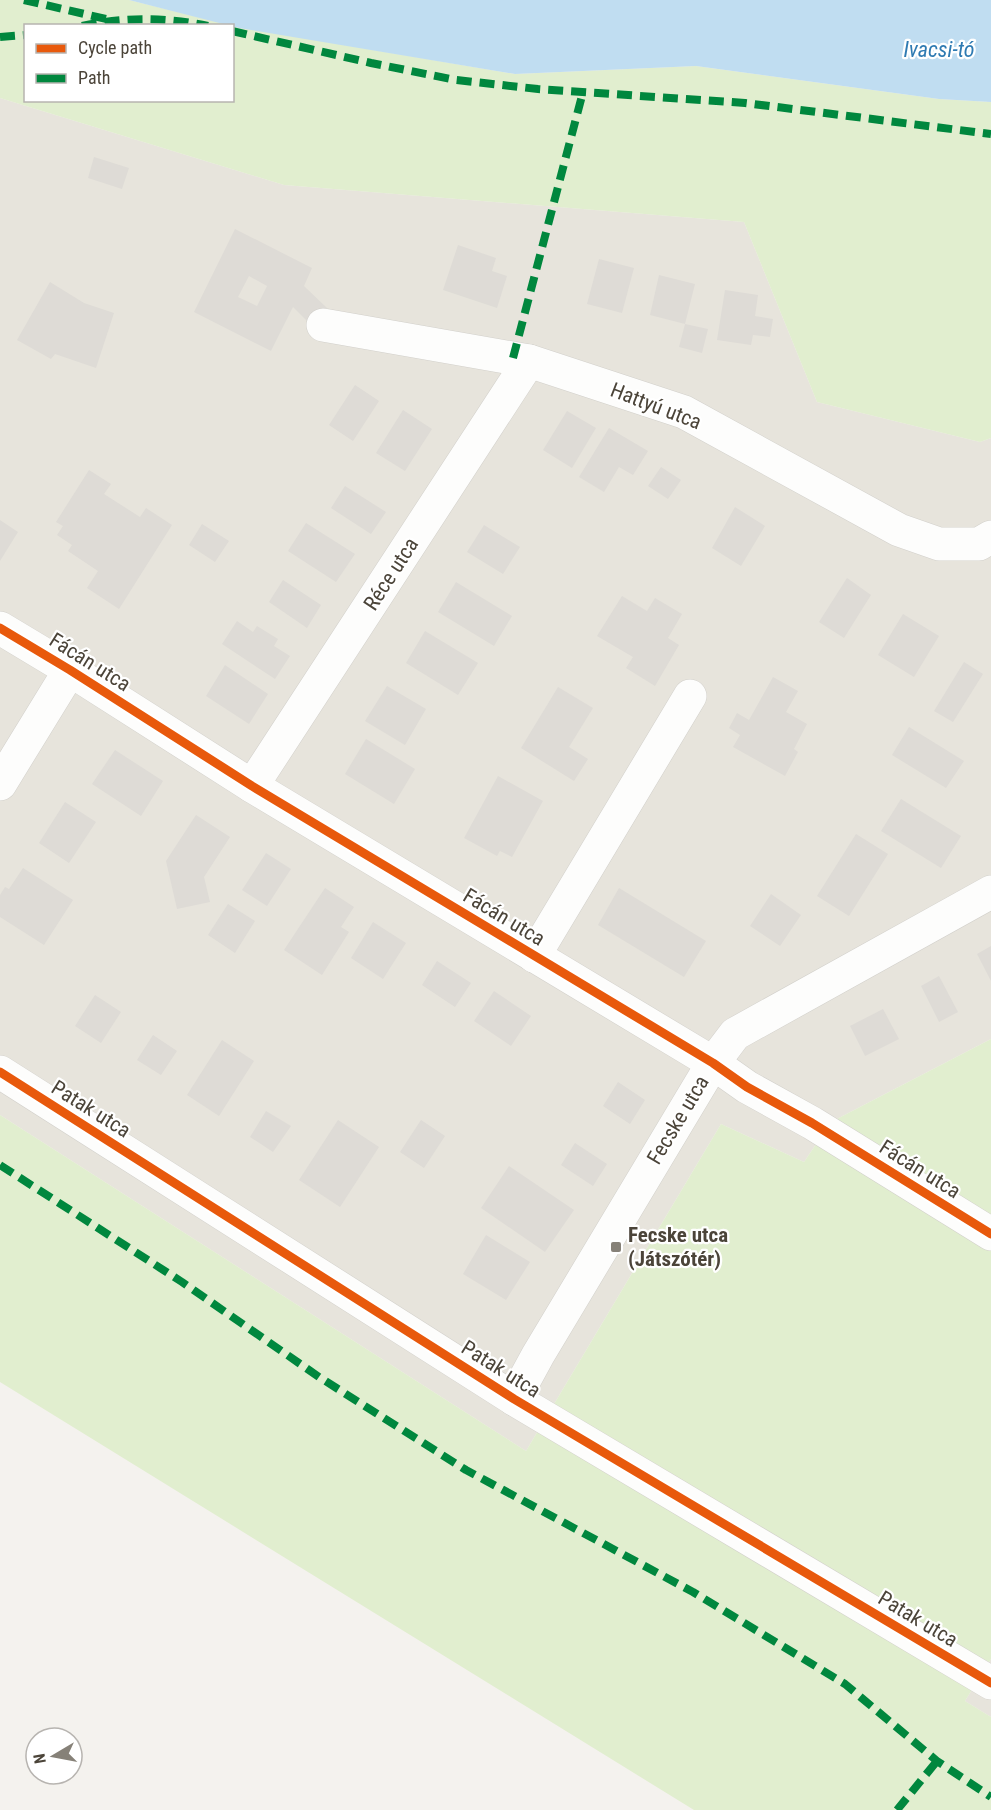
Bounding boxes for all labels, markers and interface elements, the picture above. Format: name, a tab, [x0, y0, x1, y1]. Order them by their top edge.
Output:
legend	[24, 24, 234, 102]
text: Cycle path	[78, 37, 152, 58]
water label: Ivacsi-tó	[903, 37, 975, 62]
text: Path	[78, 67, 111, 88]
street label: Hattyú utca	[607, 378, 705, 434]
street label: Réce utca	[359, 533, 423, 615]
street label: Fácán utca	[45, 628, 135, 696]
street label: Fácán utca	[459, 883, 549, 951]
street label: Fecske utca	[642, 1071, 714, 1169]
street label: Patak utca	[47, 1075, 135, 1143]
street label: Fácán utca	[875, 1135, 965, 1203]
place label: Fecske utca (Játszótér)	[628, 1223, 728, 1271]
marker: Fecske utca (Játszótér)	[609, 1240, 623, 1254]
street label: Patak utca	[457, 1335, 545, 1403]
street label: Patak utca	[874, 1586, 962, 1652]
north arrow	[24, 1726, 84, 1786]
text: N	[30, 1752, 50, 1765]

